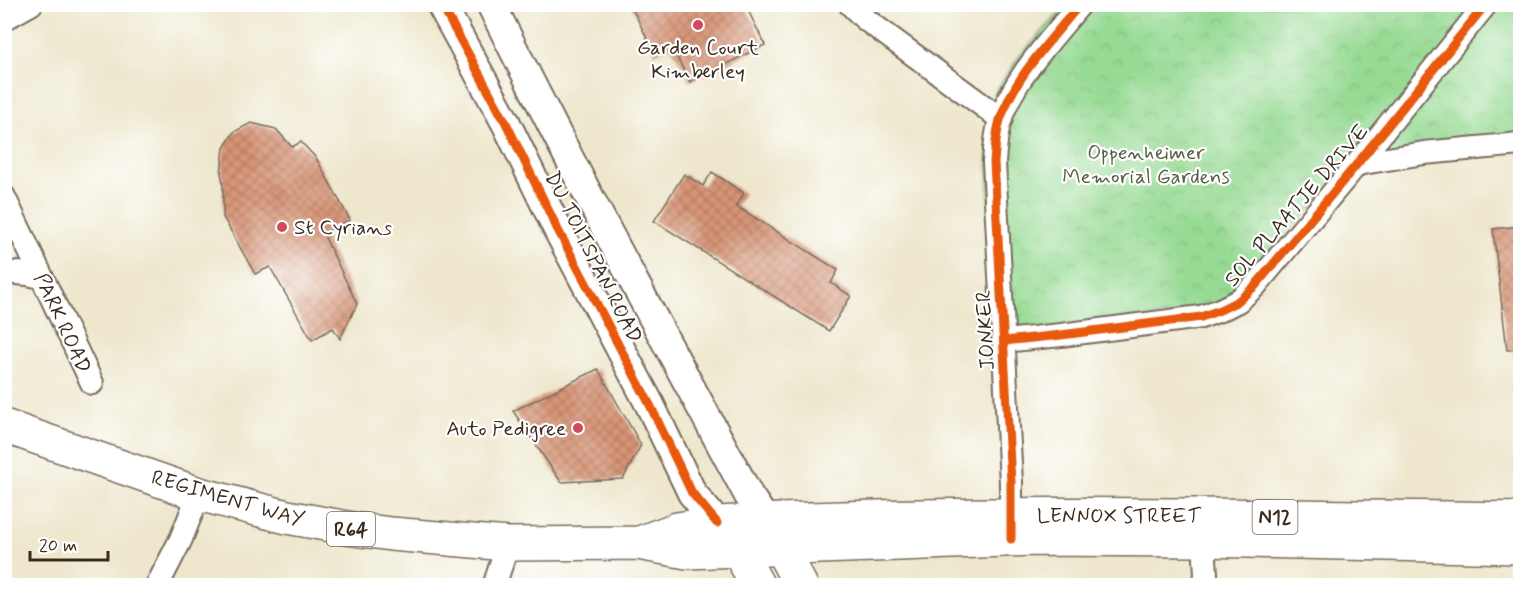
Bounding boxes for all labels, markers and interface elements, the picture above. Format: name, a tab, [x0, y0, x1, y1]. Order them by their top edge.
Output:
marker: Garden Court Kimberley	[691, 18, 705, 32]
place label: Garden Court Kimberley	[637, 34, 760, 86]
street label: SOL PLAATJE DRIVE	[1218, 118, 1375, 293]
park label: Oppenheimer Memorial Gardens	[1062, 139, 1230, 191]
street label: DU TOITSPAN ROAD	[538, 167, 649, 348]
place label: St Cyrians	[294, 214, 392, 242]
marker: St Cyrians	[275, 220, 289, 234]
street label: PARK ROAD	[27, 269, 97, 378]
street label: JONKER	[970, 289, 1002, 371]
place label: Auto Pedigree	[446, 415, 566, 443]
marker: Auto Pedigree	[571, 421, 585, 435]
street label: REGIMENT WAY	[148, 464, 308, 534]
road number: N12	[1252, 500, 1298, 534]
street label: LENNOX STREET	[1037, 502, 1202, 530]
road number: R64	[327, 512, 375, 546]
scale bar	[30, 524, 108, 562]
text: 20 m	[39, 534, 77, 558]

